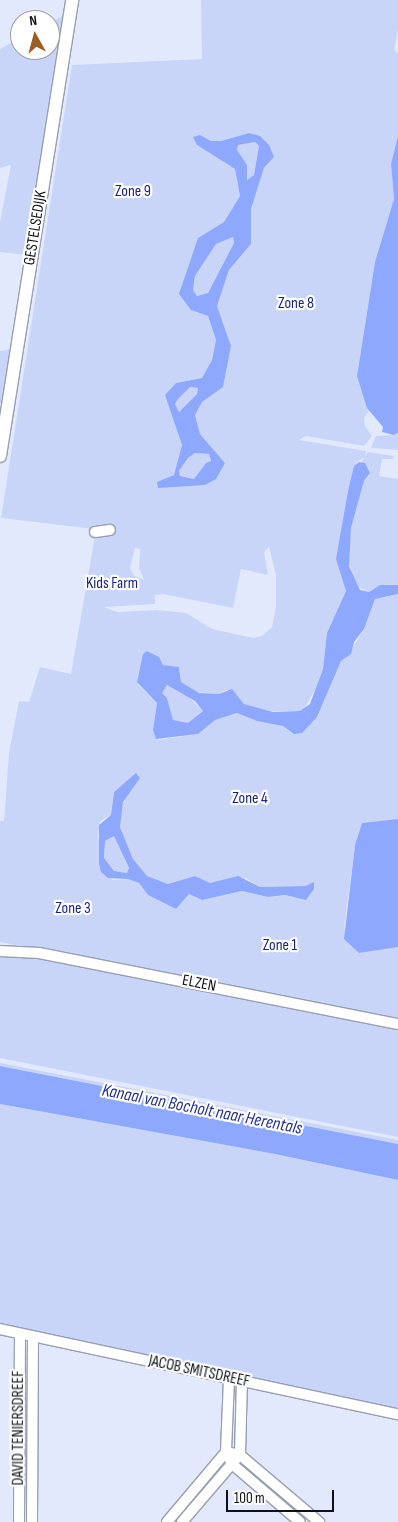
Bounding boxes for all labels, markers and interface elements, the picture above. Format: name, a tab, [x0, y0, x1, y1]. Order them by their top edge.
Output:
north arrow	[10, 10, 60, 60]
text: N	[28, 12, 38, 30]
park label: Zone 9	[115, 182, 151, 202]
street label: GESTELSEDIJK	[21, 189, 51, 267]
park label: Zone 8	[278, 294, 314, 314]
park label: Kids Farm	[86, 574, 138, 594]
park label: Zone 4	[232, 789, 268, 809]
park label: Zone 3	[55, 899, 91, 919]
park label: Zone 1	[263, 936, 297, 956]
street label: ELZEN	[180, 971, 218, 997]
water label: Kanaal van Bocholt naar Herentals	[100, 1080, 304, 1140]
street label: JACOB SMITSDREEF	[147, 1352, 251, 1392]
street label: DAVID TENIERSDREEF	[9, 1371, 29, 1485]
scale bar	[228, 1480, 336, 1512]
text: 100 m	[234, 1489, 265, 1508]

